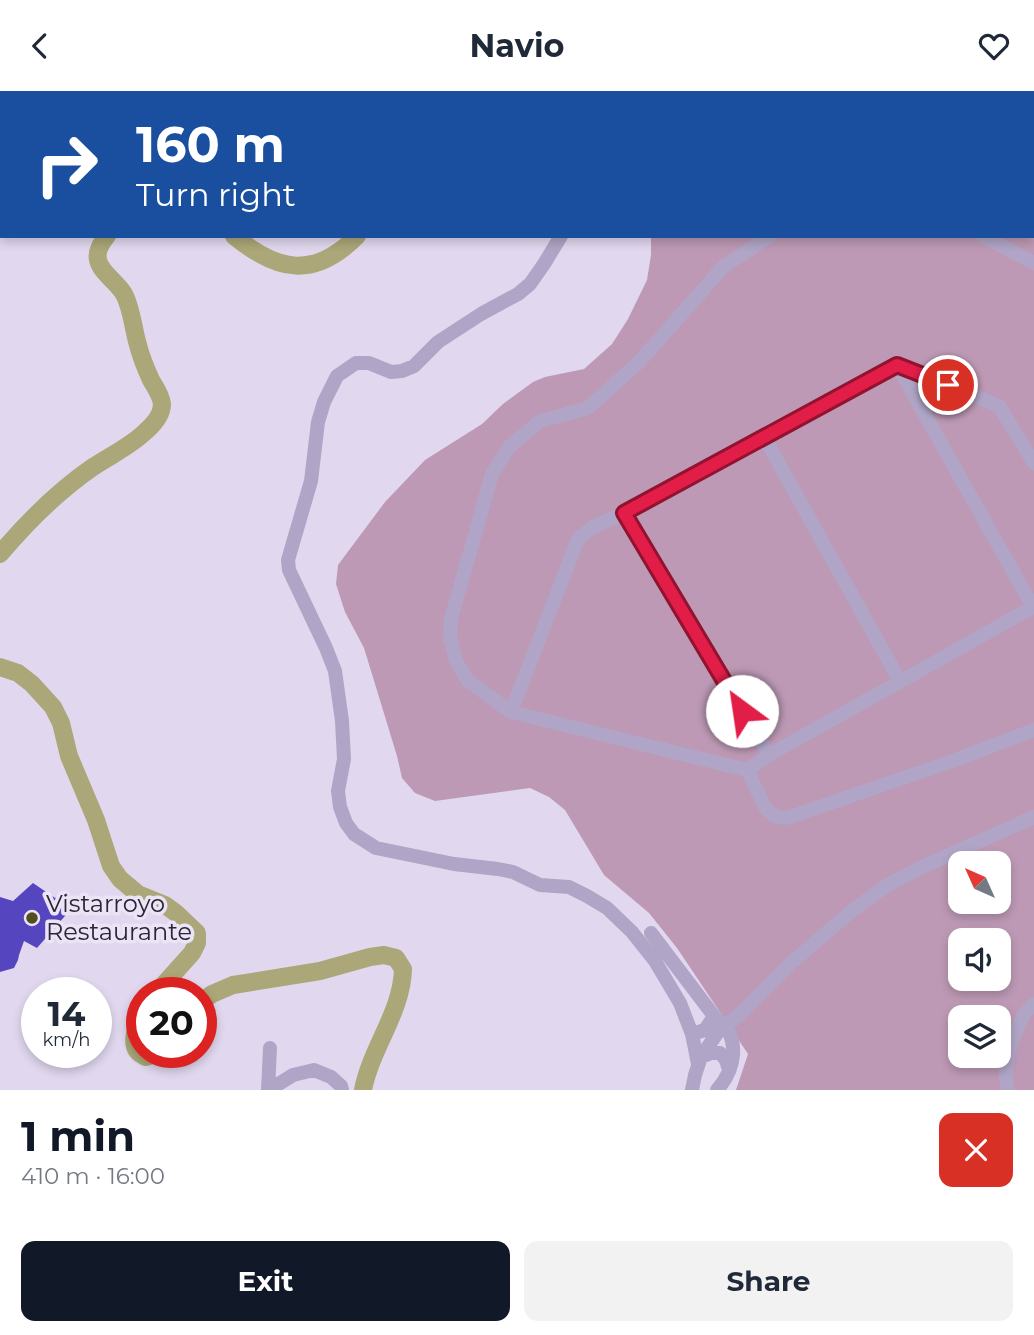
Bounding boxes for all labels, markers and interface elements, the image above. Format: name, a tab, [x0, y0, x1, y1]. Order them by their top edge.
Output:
text: Navio	[469, 26, 565, 65]
icon: back	[21, 27, 59, 65]
icon: heart	[975, 27, 1013, 65]
text: 160 m	[136, 115, 285, 174]
icon: right	[21, 119, 112, 210]
text: Turn right	[136, 175, 296, 214]
pin	[918, 355, 978, 415]
icon: arrive	[929, 366, 967, 404]
position arrow	[705, 674, 779, 748]
north arrow	[948, 851, 1012, 913]
map controls	[948, 851, 1011, 1068]
place label: Vistarroyo Restaurante	[46, 889, 192, 946]
marker: Vistarroyo Restaurante	[24, 910, 40, 926]
button: sound	[948, 928, 1011, 991]
speed limit sign: 20	[126, 977, 217, 1068]
text: 14	[48, 992, 85, 1035]
button: layers	[948, 1005, 1011, 1068]
text: km/h	[42, 1029, 91, 1051]
text: 1 min	[21, 1110, 135, 1162]
button: close	[939, 1113, 1013, 1187]
text: 410 m · 16:00	[21, 1162, 165, 1190]
button: Exit	[21, 1241, 510, 1321]
button: Share	[524, 1241, 1013, 1321]

